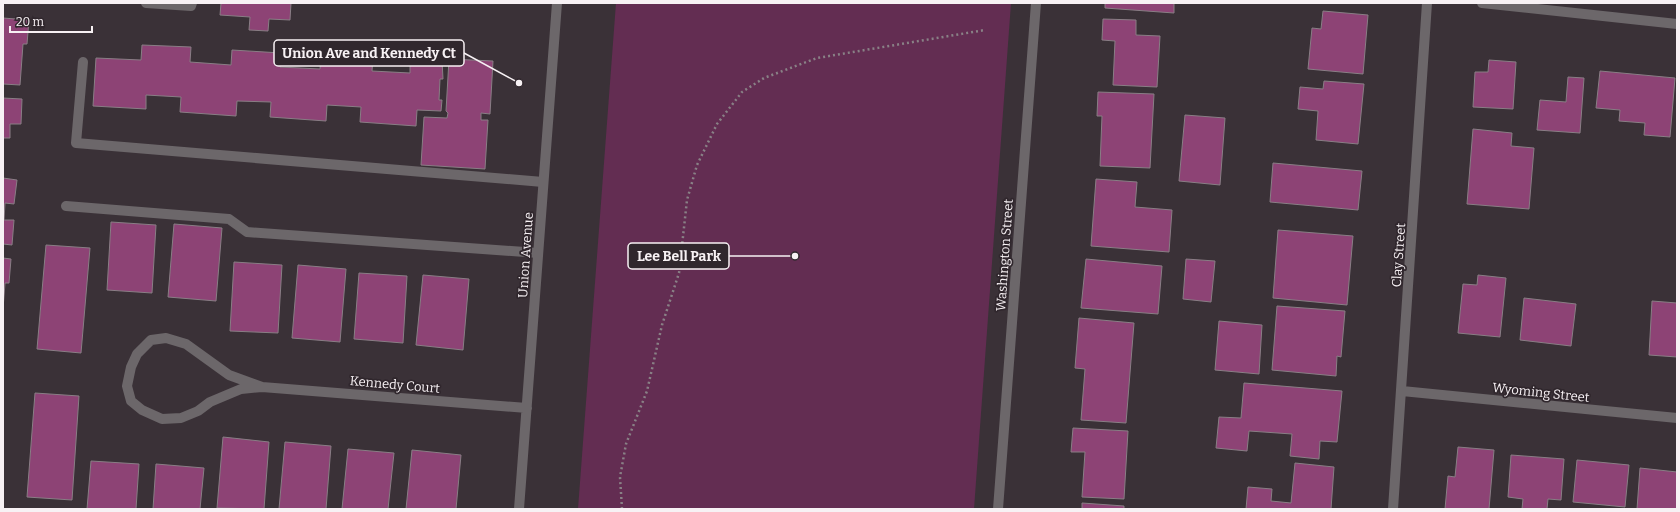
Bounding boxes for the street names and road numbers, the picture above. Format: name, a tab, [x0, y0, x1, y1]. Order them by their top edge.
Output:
street label: Washington Street	[993, 198, 1016, 312]
street label: Union Avenue	[515, 212, 536, 298]
street label: Clay Street	[1389, 222, 1408, 288]
street label: Kennedy Court	[349, 373, 441, 396]
street label: Wyoming Street	[1492, 380, 1591, 405]

